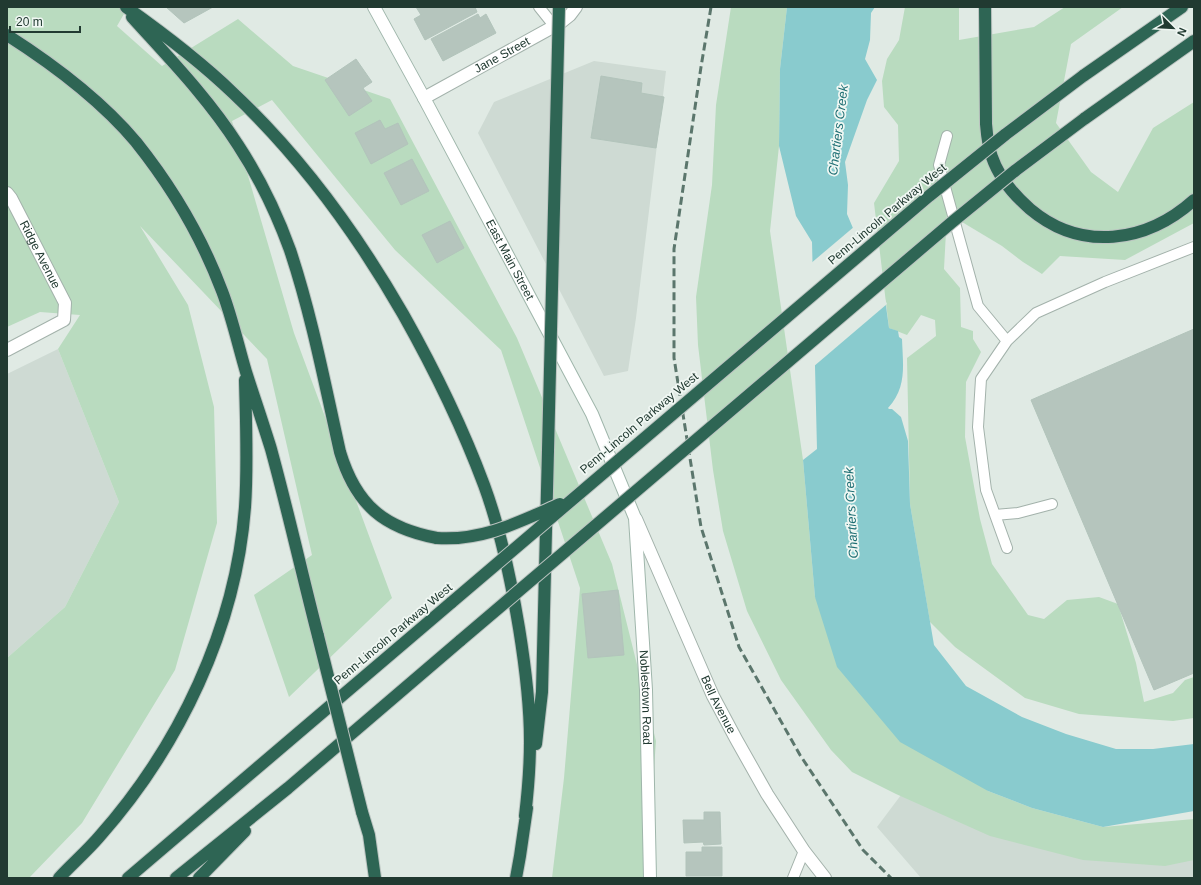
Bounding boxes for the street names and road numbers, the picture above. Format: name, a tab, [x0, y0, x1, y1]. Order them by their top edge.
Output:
street label: Jane Street	[472, 34, 533, 76]
street label: Penn-Lincoln Parkway West	[825, 160, 949, 268]
street label: East Main Street	[483, 217, 537, 303]
street label: Ridge Avenue	[17, 218, 64, 291]
street label: Penn-Lincoln Parkway West	[577, 369, 701, 477]
street label: Penn-Lincoln Parkway West	[331, 580, 455, 688]
street label: Noblestown Road	[636, 650, 654, 745]
street label: Bell Avenue	[698, 673, 739, 736]

